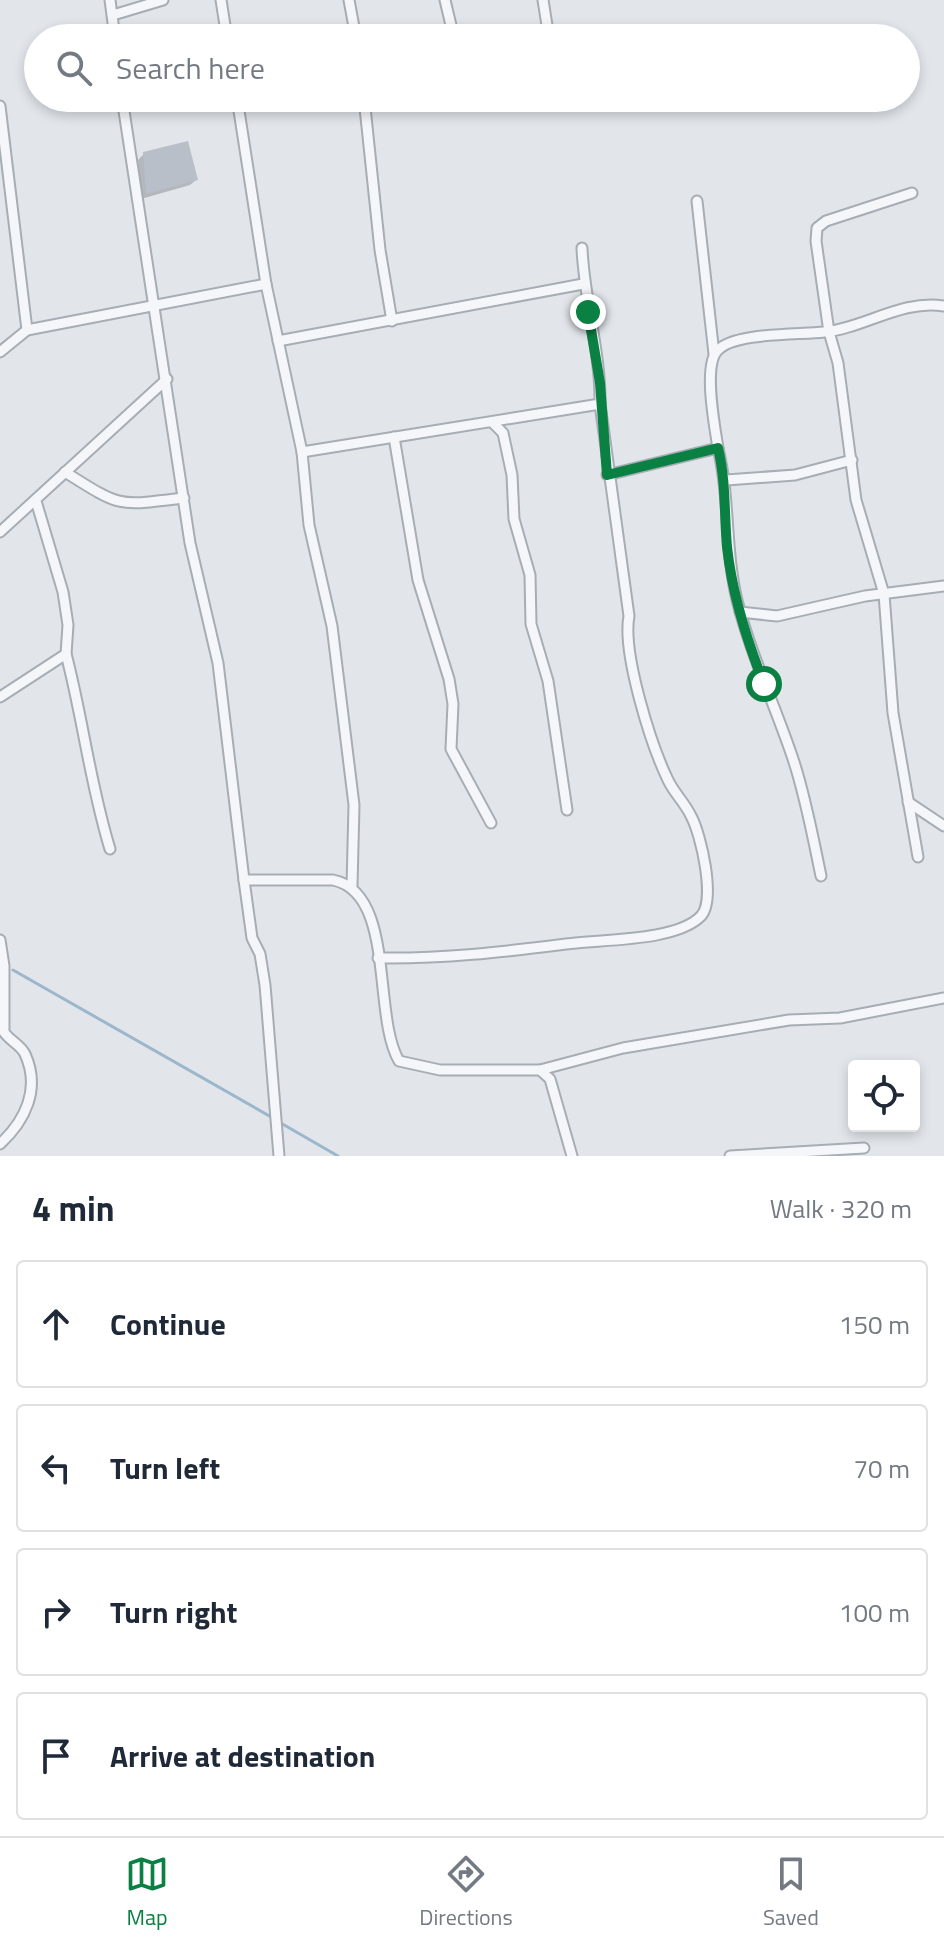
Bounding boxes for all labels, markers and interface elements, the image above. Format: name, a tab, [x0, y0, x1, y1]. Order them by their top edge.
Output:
search box	[24, 24, 920, 112]
text: Search here	[116, 45, 265, 91]
icon: search	[52, 46, 96, 90]
route end	[570, 294, 606, 330]
route start	[746, 666, 782, 702]
map controls	[848, 1060, 920, 1132]
button: locate	[848, 1060, 920, 1132]
text: 4 min	[32, 1182, 115, 1234]
text: Walk · 320 m	[770, 1189, 912, 1228]
text: Continue	[110, 1301, 226, 1347]
icon: ahead	[34, 1302, 78, 1346]
text: 150 m	[839, 1305, 910, 1344]
text: Turn left	[110, 1445, 220, 1491]
icon: left	[34, 1446, 78, 1490]
text: 70 m	[853, 1449, 910, 1488]
text: Turn right	[110, 1589, 238, 1635]
icon: right	[34, 1590, 78, 1634]
text: 100 m	[839, 1593, 910, 1632]
text: Arrive at destination	[110, 1733, 375, 1779]
icon: arrive	[34, 1734, 78, 1778]
tab: Map	[125, 1852, 169, 1934]
tab: Directions	[419, 1852, 513, 1934]
tab: Saved	[763, 1852, 819, 1934]

